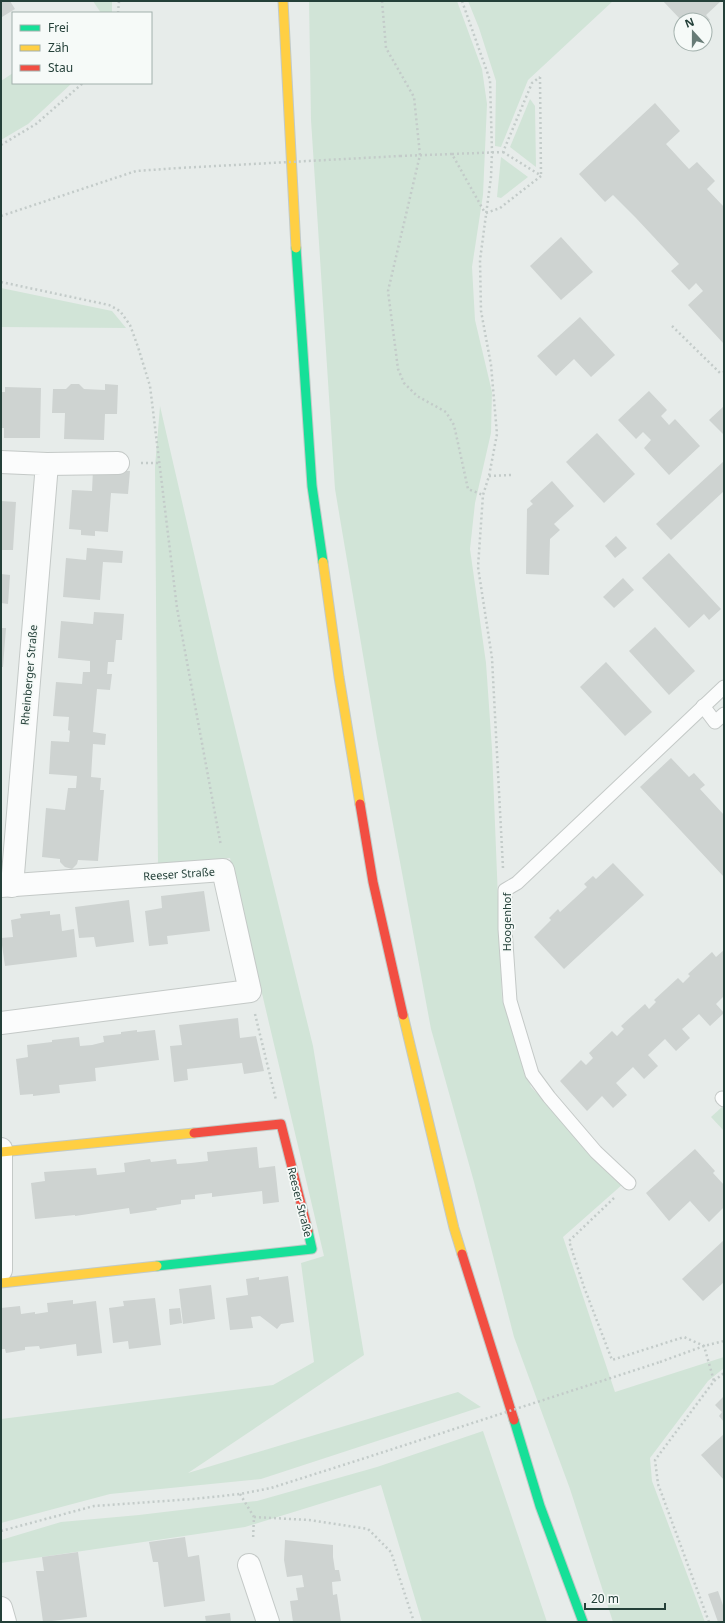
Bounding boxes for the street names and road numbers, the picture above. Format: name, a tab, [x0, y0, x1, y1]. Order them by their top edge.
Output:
street label: Rheinberger Straße	[17, 624, 40, 726]
street label: Reeser Straße	[143, 864, 215, 883]
street label: Hoogenhof	[499, 892, 514, 951]
street label: Reeser Straße	[285, 1165, 316, 1239]

